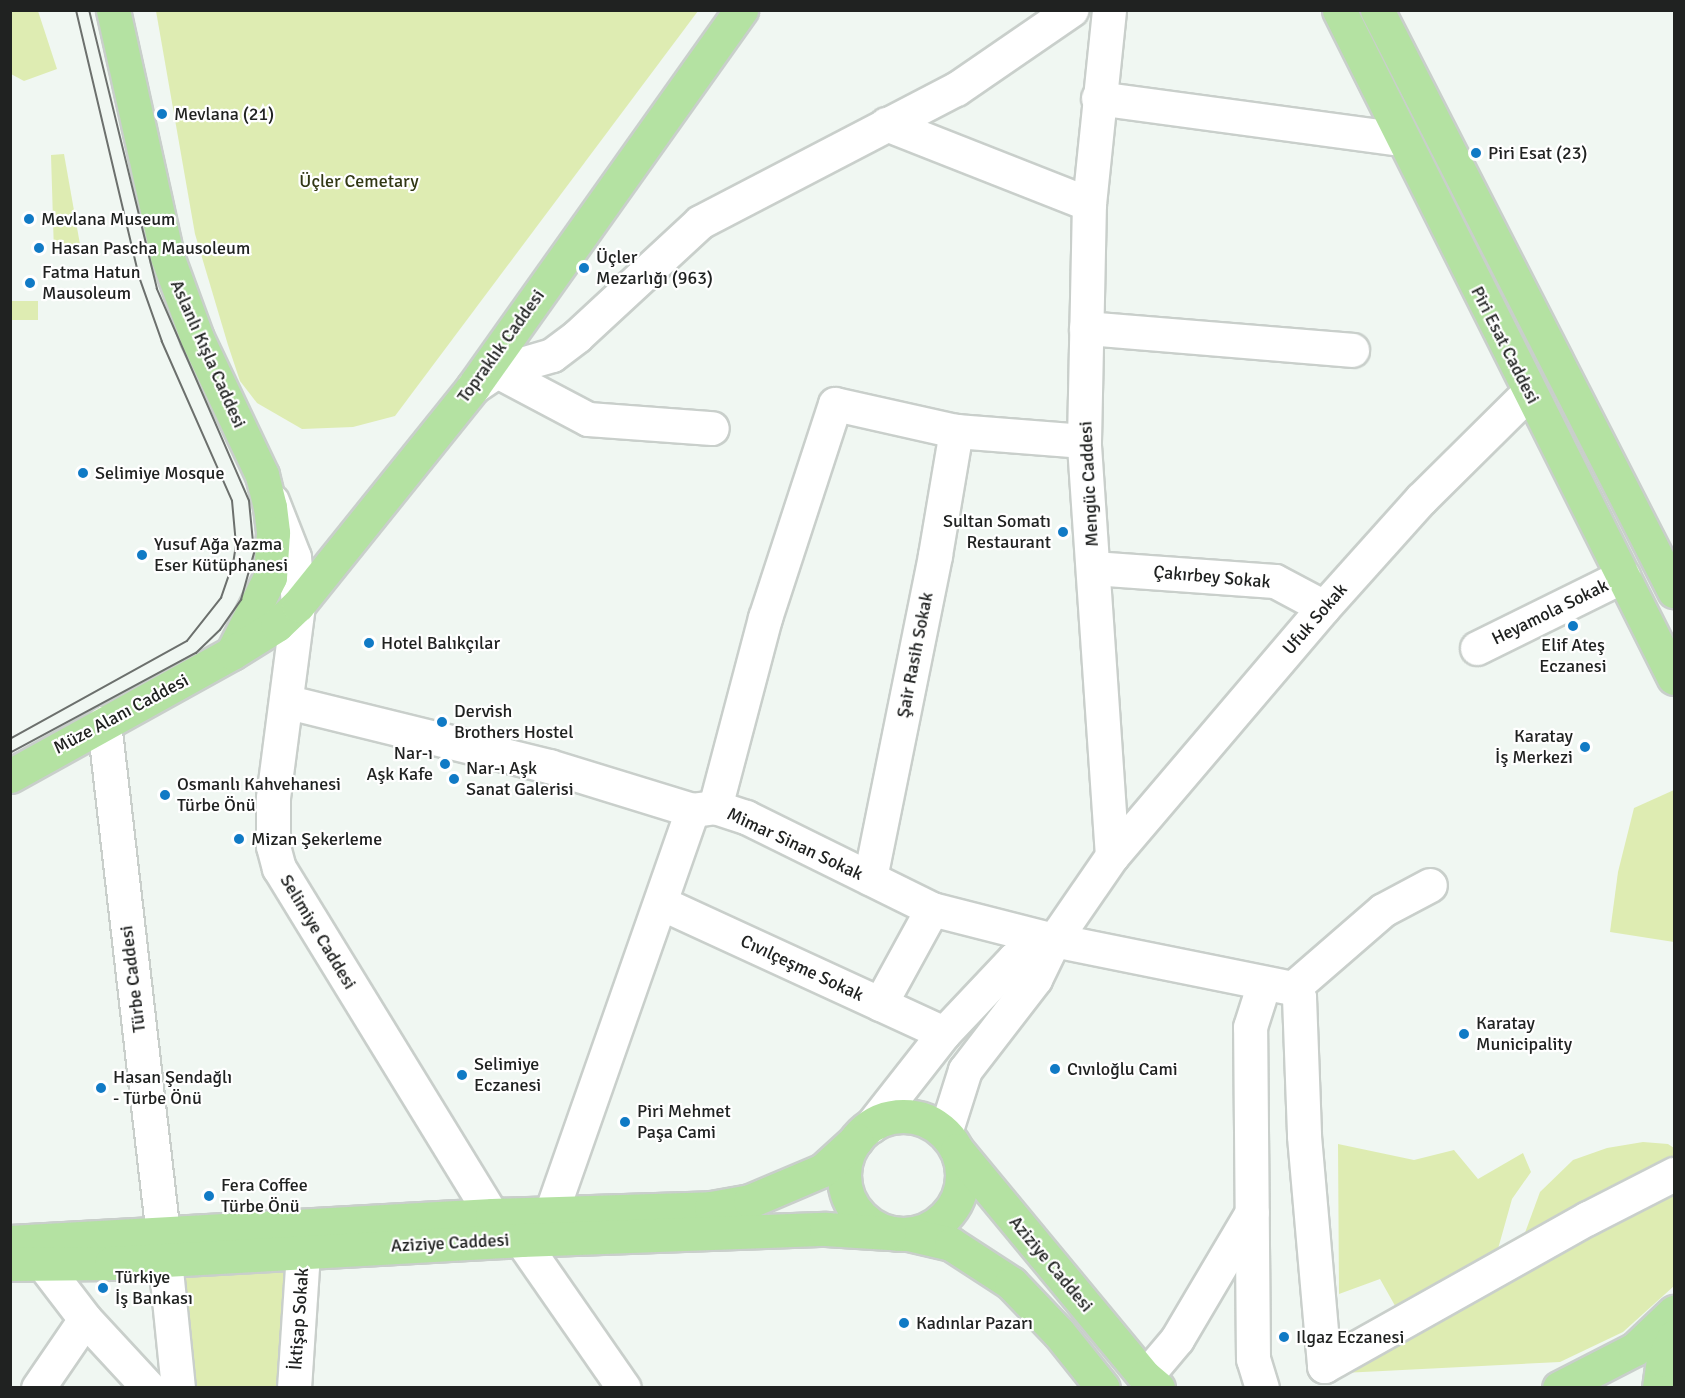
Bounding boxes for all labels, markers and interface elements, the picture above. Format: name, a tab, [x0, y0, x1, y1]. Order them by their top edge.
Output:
place label: Mevlana (21)	[174, 103, 274, 125]
marker: Mevlana (21)	[155, 107, 169, 121]
place label: Piri Esat (23)	[1488, 142, 1587, 164]
marker: Piri Esat (23)	[1469, 146, 1483, 160]
park label: Üçler Cemetary	[299, 170, 419, 192]
place label: Mevlana Museum	[41, 208, 175, 230]
marker: Mevlana Museum	[22, 212, 36, 226]
place label: Hasan Pascha Mausoleum	[51, 237, 250, 259]
marker: Hasan Pascha Mausoleum	[32, 241, 46, 255]
place label: Üçler Mezarlığı (963)	[596, 247, 713, 290]
marker: Üçler Mezarlığı (963)	[577, 261, 591, 275]
place label: Fatma Hatun Mausoleum	[42, 262, 140, 304]
marker: Fatma Hatun Mausoleum	[23, 276, 37, 290]
street label: Aslanlı Kışla Caddesi	[166, 277, 250, 431]
street label: Piri Esat Caddesi	[1466, 283, 1544, 407]
street label: Topraklık Caddesi	[453, 285, 549, 407]
street label: Mengüc Caddesi	[1075, 421, 1103, 547]
place label: Selimiye Mosque	[95, 462, 224, 484]
marker: Selimiye Mosque	[76, 466, 90, 480]
place label: Sultan Somatı Restaurant	[943, 511, 1051, 554]
marker: Sultan Somatı Restaurant	[1056, 525, 1070, 539]
place label: Yusuf Ağa Yazma Eser Kütüphanesi	[154, 534, 288, 576]
marker: Yusuf Ağa Yazma Eser Kütüphanesi	[135, 548, 149, 562]
street label: Çakırbey Sokak	[1153, 561, 1271, 593]
street label: Heyamola Sokak	[1488, 574, 1612, 650]
street label: Ufuk Sokak	[1278, 579, 1352, 659]
street label: Şair Rasih Sokak	[892, 590, 938, 720]
marker: Elif Ateş Eczanesi	[1566, 619, 1580, 633]
place label: Hotel Balıkçılar	[381, 632, 500, 654]
place label: Elif Ateş Eczanesi	[1539, 635, 1607, 678]
marker: Hotel Balıkçılar	[362, 636, 376, 650]
street label: Müze Alanı Caddesi	[50, 669, 192, 759]
place label: Dervish Brothers Hostel	[454, 701, 573, 744]
marker: Dervish Brothers Hostel	[435, 715, 449, 729]
place label: Karatay İş Merkezi	[1495, 726, 1573, 768]
marker: Karatay İş Merkezi	[1578, 740, 1592, 754]
place label: Nar-ı Aşk Kafe	[366, 743, 433, 786]
marker: Nar-ı Aşk Kafe	[438, 757, 452, 771]
place label: Nar-ı Aşk Sanat Galerisi	[466, 758, 574, 800]
marker: Nar-ı Aşk Sanat Galerisi	[447, 772, 461, 786]
place label: Osmanlı Kahvehanesi Türbe Önü	[177, 774, 341, 816]
marker: Osmanlı Kahvehanesi Türbe Önü	[158, 788, 172, 802]
street label: Mimar Sinan Sokak	[724, 803, 866, 885]
place label: Mizan Şekerleme	[251, 828, 382, 850]
marker: Mizan Şekerleme	[232, 832, 246, 846]
street label: Selimiye Caddesi	[275, 871, 361, 993]
street label: Türbe Caddesi	[116, 924, 150, 1034]
street label: Cıvılçeşme Sokak	[737, 930, 867, 1006]
place label: Karatay Municipality	[1476, 1013, 1572, 1056]
marker: Karatay Municipality	[1457, 1027, 1471, 1041]
place label: Selimiye Eczanesi	[474, 1054, 541, 1096]
place label: Cıvıloğlu Cami	[1067, 1058, 1178, 1080]
marker: Cıvıloğlu Cami	[1048, 1062, 1062, 1076]
place label: Hasan Şendağlı - Türbe Önü	[113, 1067, 232, 1110]
marker: Selimiye Eczanesi	[455, 1068, 469, 1082]
marker: Hasan Şendağlı - Türbe Önü	[94, 1081, 108, 1095]
place label: Piri Mehmet Paşa Cami	[637, 1101, 731, 1144]
marker: Piri Mehmet Paşa Cami	[618, 1115, 632, 1129]
place label: Fera Coffee Türbe Önü	[221, 1175, 308, 1218]
marker: Fera Coffee Türbe Önü	[202, 1189, 216, 1203]
street label: Aziziye Caddesi	[1005, 1212, 1097, 1316]
street label: Aziziye Caddesi	[390, 1229, 510, 1257]
place label: Türkiye İş Bankası	[115, 1267, 193, 1310]
street label: İktişap Sokak	[285, 1267, 313, 1371]
marker: Türkiye İş Bankası	[96, 1281, 110, 1295]
place label: Kadınlar Pazarı	[916, 1312, 1033, 1334]
marker: Kadınlar Pazarı	[897, 1316, 911, 1330]
place label: Ilgaz Eczanesi	[1296, 1326, 1404, 1348]
marker: Ilgaz Eczanesi	[1277, 1330, 1291, 1344]

